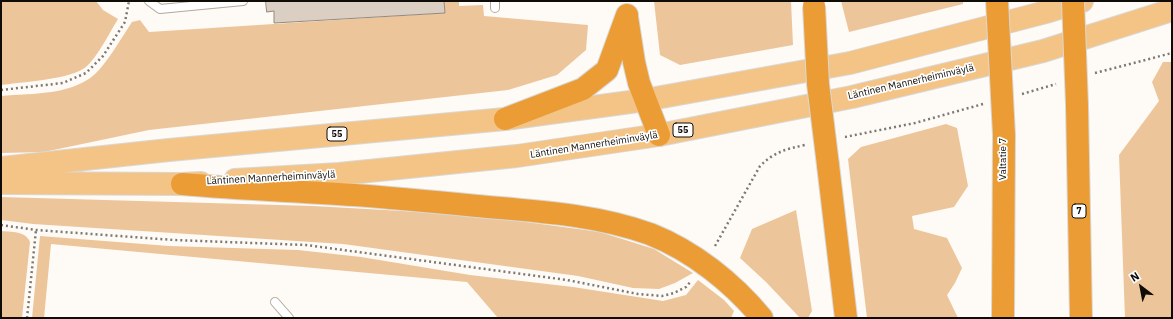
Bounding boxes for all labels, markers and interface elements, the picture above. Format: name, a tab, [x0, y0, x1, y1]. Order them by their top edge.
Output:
street label: Läntinen Mannerheiminväylä	[847, 62, 975, 102]
road number: 55	[673, 123, 693, 137]
road number: 55	[327, 127, 347, 141]
street label: Läntinen Mannerheiminväylä	[529, 129, 659, 161]
street label: Valtatie 7	[997, 138, 1009, 180]
street label: Läntinen Mannerheiminväylä	[206, 169, 336, 187]
road number: 7	[1072, 204, 1086, 218]
north arrow	[1121, 267, 1161, 307]
text: N	[1128, 269, 1142, 285]

